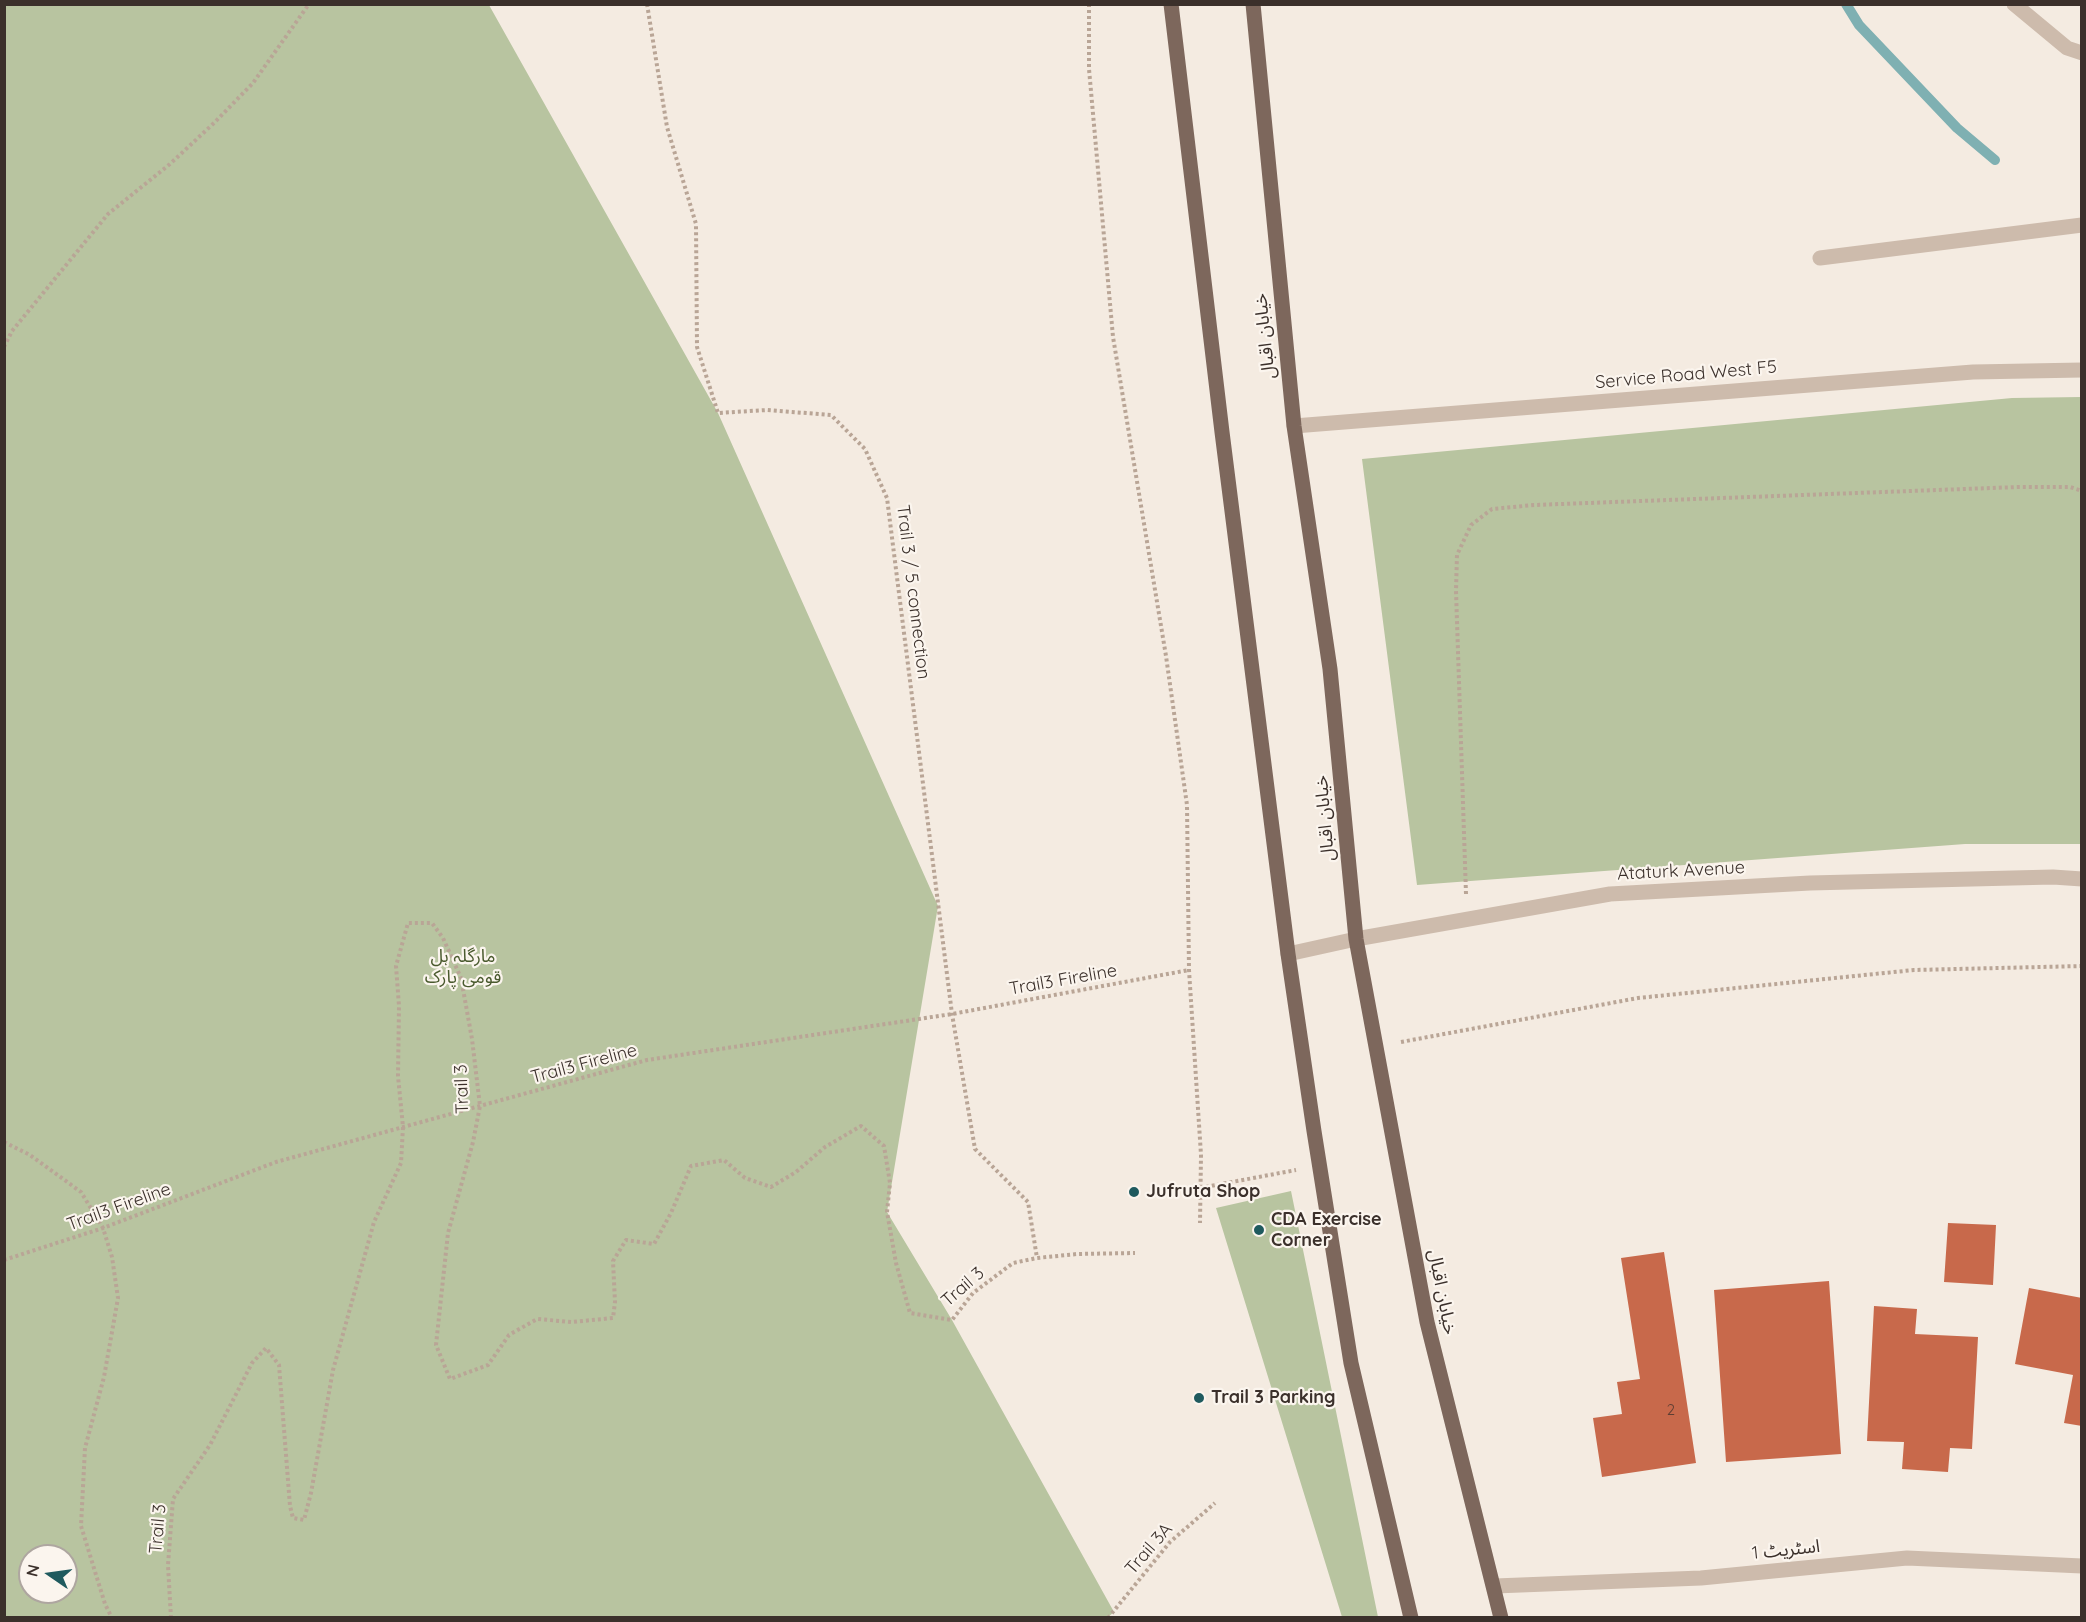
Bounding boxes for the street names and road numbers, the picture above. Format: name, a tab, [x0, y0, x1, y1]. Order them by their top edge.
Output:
street label: خیابان اقبال	[1250, 292, 1280, 380]
street label: Service Road West F5	[1594, 356, 1778, 394]
street label: Trail 3 / 5 connection	[892, 504, 934, 680]
street label: خیابان اقبال	[1310, 774, 1340, 862]
street label: Ataturk Avenue	[1617, 857, 1745, 885]
street label: Trail3 Fireline	[1007, 960, 1119, 1000]
street label: Trail3 Fireline	[529, 1039, 639, 1089]
street label: Trail 3	[450, 1064, 474, 1114]
street label: Trail3 Fireline	[64, 1178, 174, 1236]
street label: خیابان اقبال	[1423, 1248, 1461, 1336]
street label: Trail 3	[937, 1263, 989, 1311]
street label: Trail 3	[145, 1503, 171, 1555]
street label: Trail 3A	[1121, 1519, 1177, 1579]
street label: اسٹریٹ 1	[1751, 1536, 1821, 1564]

